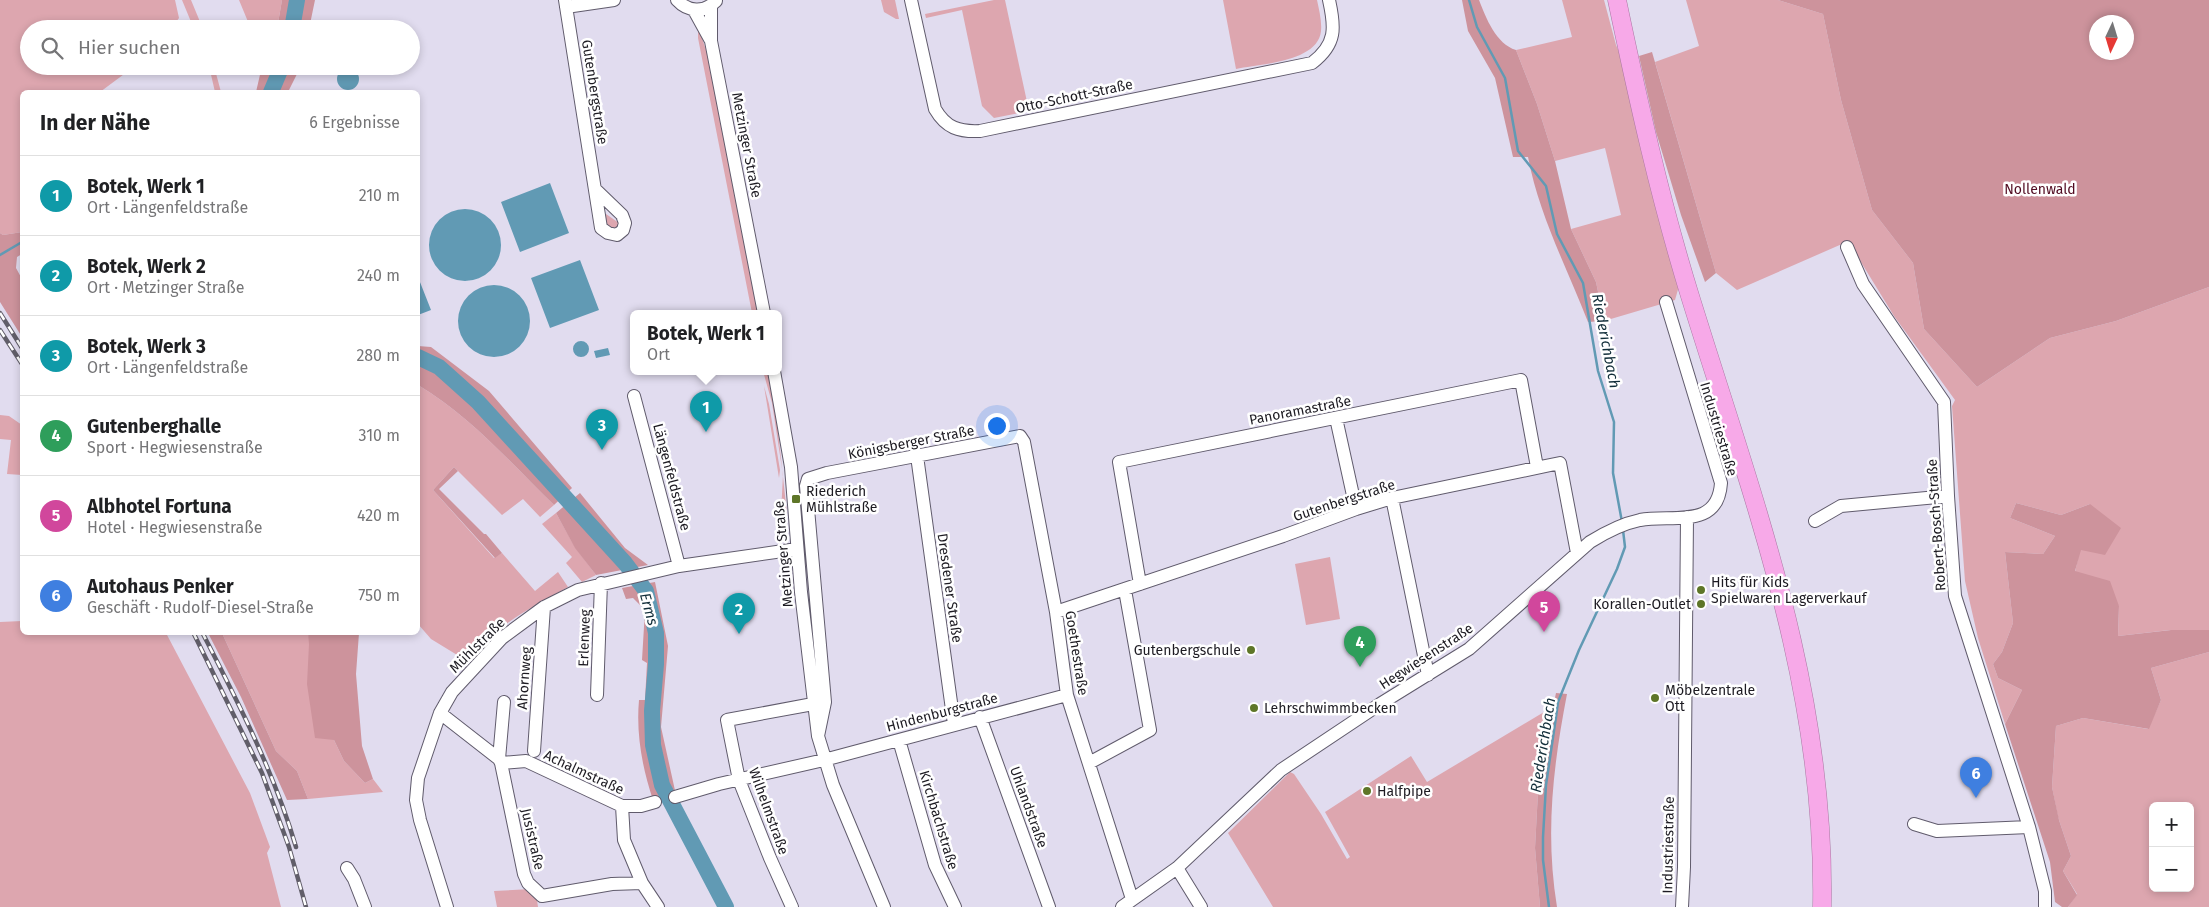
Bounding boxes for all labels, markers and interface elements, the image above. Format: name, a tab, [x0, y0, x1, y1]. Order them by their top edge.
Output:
north arrow	[2089, 15, 2134, 60]
search box	[20, 20, 420, 75]
icon: search	[38, 34, 66, 62]
text: Hier suchen	[78, 36, 181, 59]
street label: Gutenbergstraße	[578, 38, 611, 146]
street label: Otto-Schott-Straße	[1014, 76, 1134, 117]
street label: Metzinger Straße	[728, 91, 765, 199]
text: In der Nähe	[40, 110, 150, 136]
text: 6 Ergebnisse	[309, 113, 400, 132]
text: Botek, Werk 1	[87, 175, 205, 198]
park label: Nollenwald	[2004, 181, 2076, 198]
text: 1	[52, 186, 60, 205]
text: 210 m	[359, 186, 400, 205]
text: Ort · Längenfeldstraße	[87, 198, 248, 217]
text: Botek, Werk 2	[87, 255, 206, 278]
text: 2	[52, 266, 60, 285]
text: 240 m	[357, 266, 400, 285]
text: Ort · Metzinger Straße	[87, 278, 244, 297]
water label: Riederichbach	[1588, 292, 1624, 390]
popup	[630, 310, 782, 375]
text: Botek, Werk 1	[647, 322, 765, 345]
text: Botek, Werk 3	[87, 335, 206, 358]
text: Ort	[647, 345, 670, 364]
text: 3	[52, 346, 60, 365]
text: 280 m	[356, 346, 400, 365]
text: Ort · Längenfeldstraße	[87, 358, 248, 377]
street label: Industriestraße	[1696, 380, 1741, 478]
pin: 1	[690, 391, 722, 432]
street label: Panoramastraße	[1248, 392, 1352, 429]
pin: 3	[586, 409, 618, 450]
your location	[984, 413, 1010, 439]
text: Gutenberghalle	[87, 415, 221, 438]
street label: Längenfeldstraße	[649, 422, 694, 533]
street label: Königsberger Straße	[847, 422, 976, 463]
text: 4	[51, 426, 61, 445]
text: 310 m	[359, 426, 400, 445]
text: Sport · Hegwiesenstraße	[87, 438, 263, 457]
street label: Robert-Bosch-Straße	[1923, 458, 1950, 592]
street label: Gutenbergstraße	[1291, 476, 1397, 525]
place label: Riederich Mühlstraße	[806, 483, 877, 516]
marker: Riederich Mühlstraße	[790, 493, 802, 505]
text: Albhotel Fortuna	[87, 495, 232, 518]
street label: Metzinger Straße	[770, 500, 797, 608]
text: 5	[52, 506, 60, 525]
text: 420 m	[357, 506, 400, 525]
text: Hotel · Hegwiesenstraße	[87, 518, 262, 537]
street label: Dresdener Straße	[933, 532, 966, 644]
place label: Hits für Kids Spielwaren Lagerverkauf	[1711, 574, 1868, 607]
text: Autohaus Penker	[87, 575, 234, 598]
marker: Hits für Kids Spielwaren Lagerverkauf	[1695, 584, 1707, 596]
text: 6	[51, 586, 61, 605]
text: 750 m	[358, 586, 400, 605]
water label: Erms	[636, 591, 662, 627]
pin: 5	[1528, 591, 1560, 632]
pin: 2	[723, 593, 755, 634]
place label: Korallen-Outlet	[1593, 596, 1692, 613]
text: Geschäft · Rudolf-Diesel-Straße	[87, 598, 314, 617]
marker: Korallen-Outlet	[1695, 598, 1707, 610]
street label: Erlenweg	[575, 608, 594, 667]
street label: Goethestraße	[1061, 609, 1092, 697]
street label: Mühlstraße	[446, 614, 509, 677]
street label: Hegwiesenstraße	[1376, 620, 1476, 693]
pin: 4	[1344, 626, 1376, 667]
place label: Gutenbergschule	[1134, 642, 1241, 659]
marker: Gutenbergschule	[1245, 644, 1257, 656]
street label: Ahornweg	[514, 645, 535, 710]
place label: Möbelzentrale Ott	[1665, 682, 1755, 715]
street label: Hindenburgstraße	[884, 689, 1000, 736]
marker: Möbelzentrale Ott	[1649, 692, 1661, 704]
water label: Riederichbach	[1527, 696, 1559, 794]
place label: Lehrschwimmbecken	[1264, 700, 1397, 717]
marker: Lehrschwimmbecken	[1248, 702, 1260, 714]
street label: Achalmstraße	[541, 746, 627, 798]
pin: 6	[1960, 757, 1992, 798]
street label: Uhlandstraße	[1006, 764, 1051, 850]
street label: Wilhelmstraße	[745, 765, 792, 857]
street label: Kirchbachstraße	[915, 768, 962, 872]
place label: Halfpipe	[1377, 783, 1431, 800]
marker: Halfpipe	[1361, 785, 1373, 797]
street label: Industriestraße	[1659, 796, 1678, 894]
map controls	[2149, 802, 2194, 892]
button: +	[2149, 802, 2194, 847]
street label: Jusistraße	[517, 807, 548, 872]
button: −	[2149, 847, 2194, 892]

